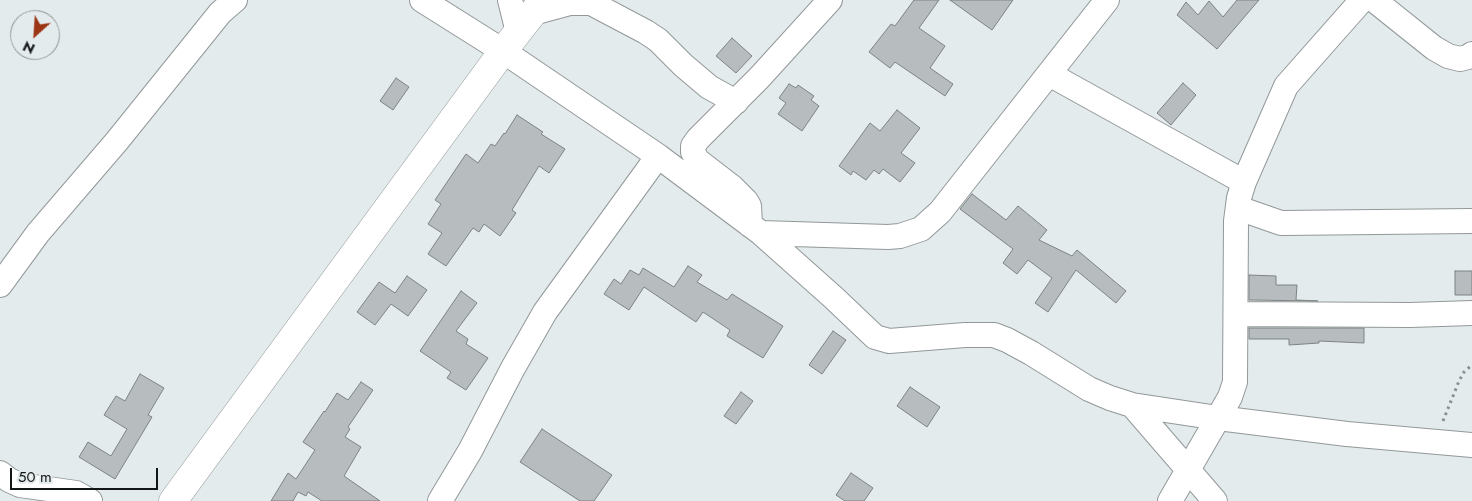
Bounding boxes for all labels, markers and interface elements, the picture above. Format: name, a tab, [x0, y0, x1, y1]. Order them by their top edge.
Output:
north arrow	[10, 10, 60, 60]
text: N	[19, 36, 38, 59]
scale bar	[12, 458, 160, 490]
text: 50 m	[18, 466, 52, 488]

